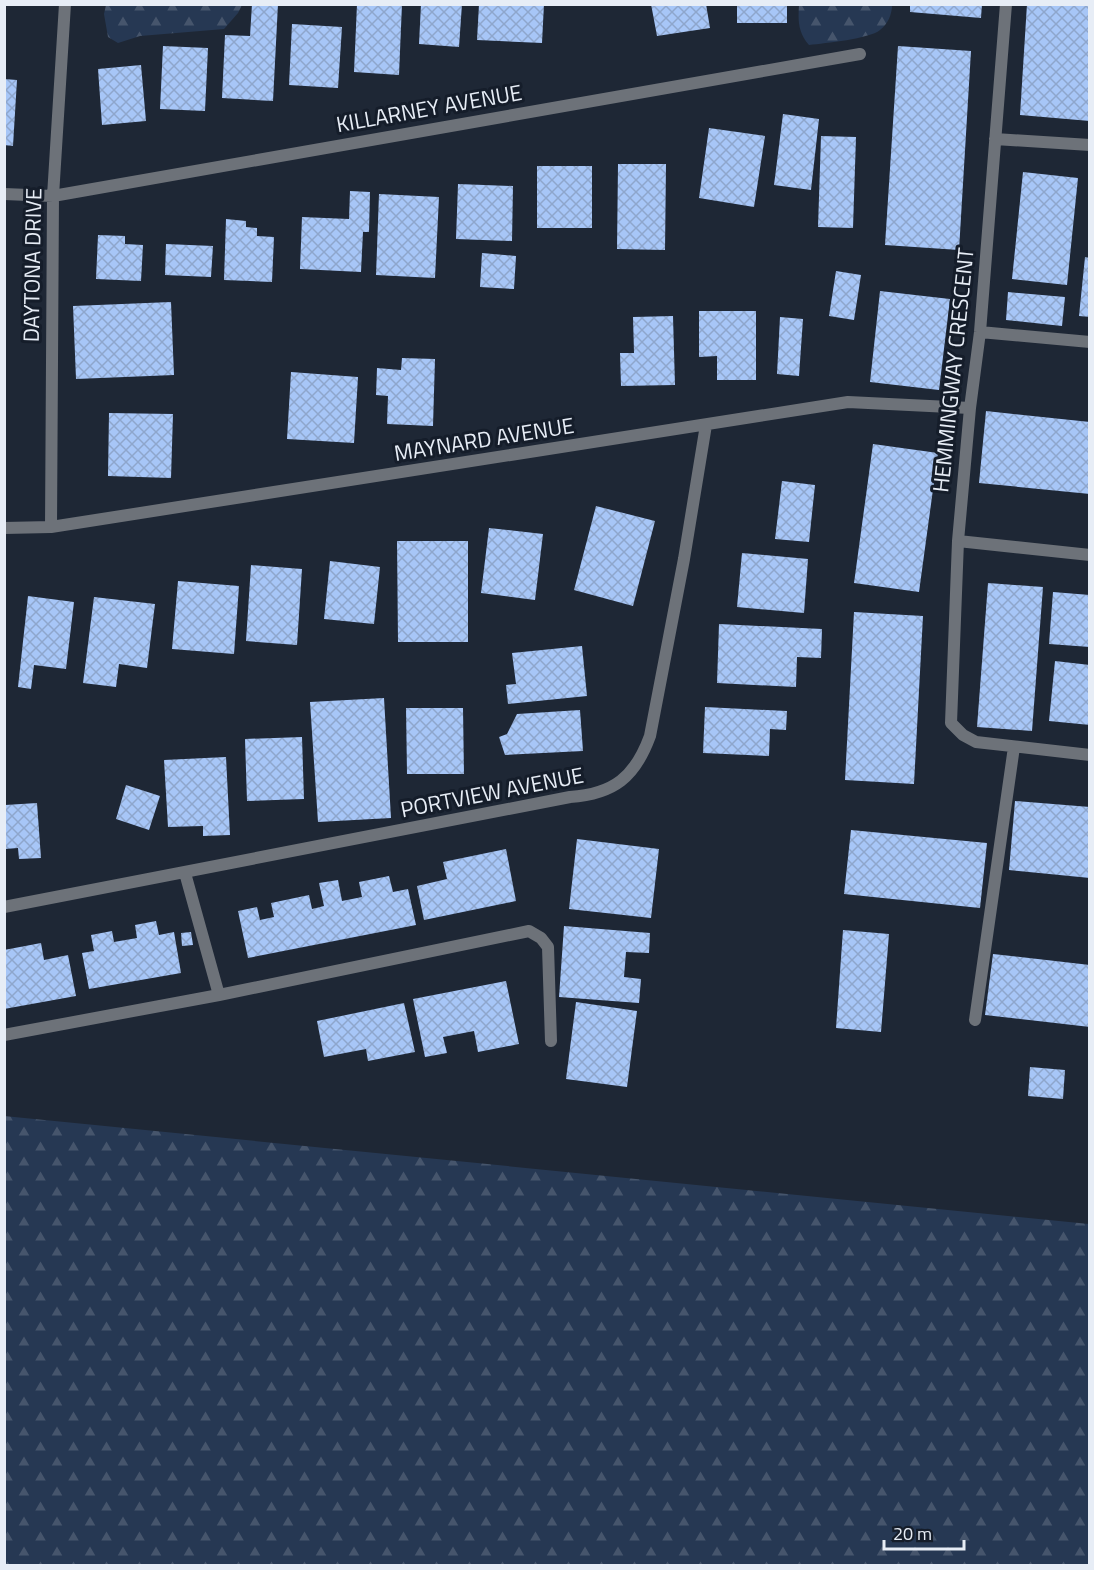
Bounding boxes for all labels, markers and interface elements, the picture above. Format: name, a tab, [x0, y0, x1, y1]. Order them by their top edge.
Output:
street label: KILLARNEY AVENUE	[333, 75, 525, 141]
street label: DAYTONA DRIVE	[14, 188, 50, 342]
street label: HEMMINGWAY CRESCENT	[923, 246, 983, 494]
street label: MAYNARD AVENUE	[392, 408, 576, 470]
street label: PORTVIEW AVENUE	[398, 758, 586, 826]
scale bar	[884, 1513, 964, 1551]
text: 20 m	[893, 1520, 932, 1547]

